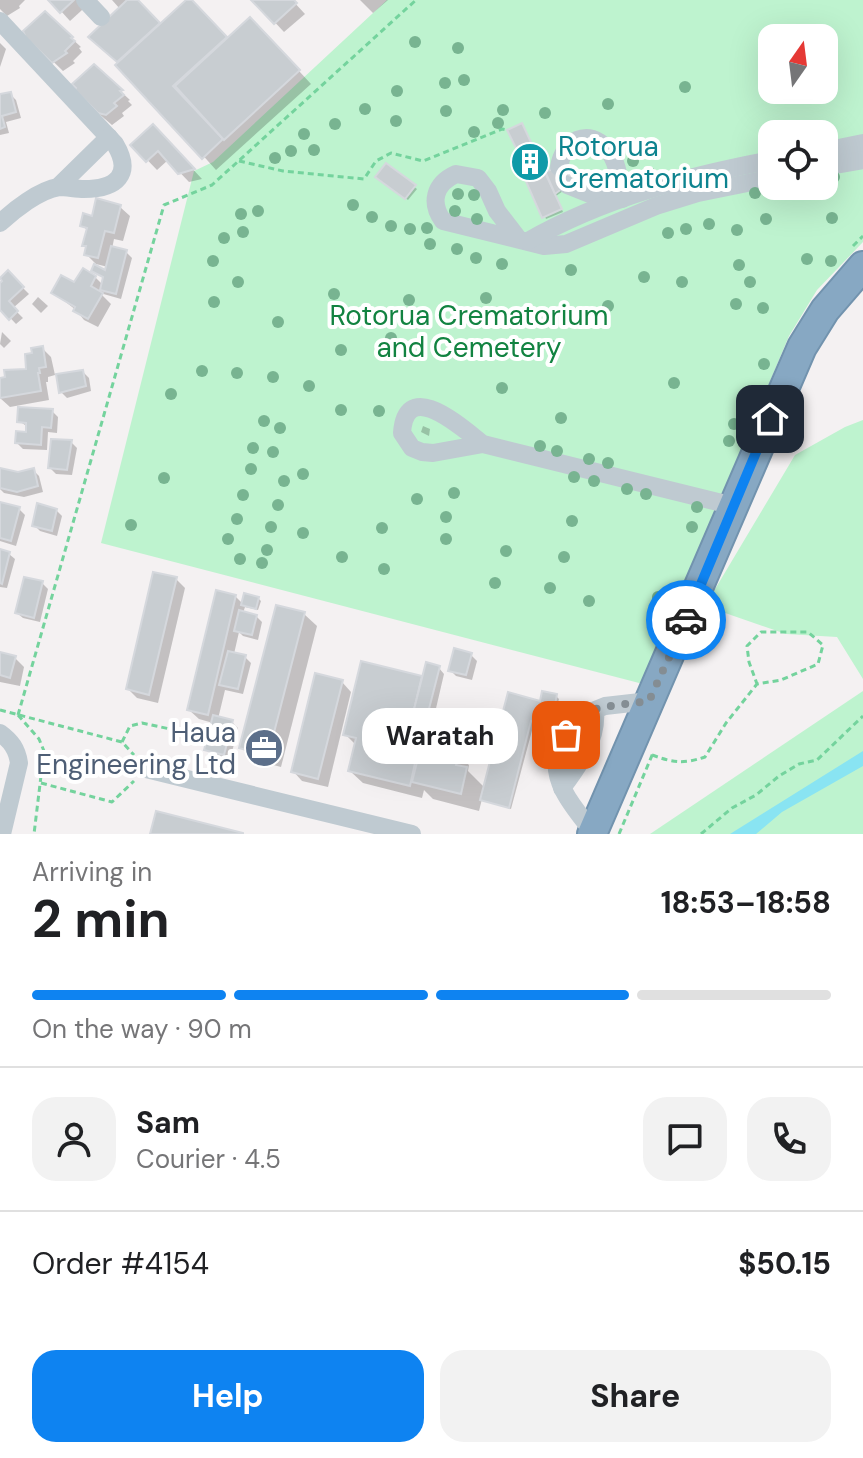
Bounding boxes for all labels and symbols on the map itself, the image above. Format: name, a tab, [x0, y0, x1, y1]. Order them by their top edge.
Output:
north arrow	[758, 24, 838, 104]
place label: Rotorua Crematorium	[558, 128, 729, 197]
building icon: Rotorua Crematorium	[509, 141, 551, 183]
park label: Rotorua Crematorium and Cemetery	[330, 297, 608, 366]
pin	[736, 385, 804, 453]
courier	[646, 580, 726, 660]
pin	[532, 701, 600, 769]
callout: Waratah	[362, 707, 518, 763]
place label: Haua Engineering Ltd	[36, 714, 236, 783]
office icon: Haua Engineering Ltd	[243, 727, 285, 769]

